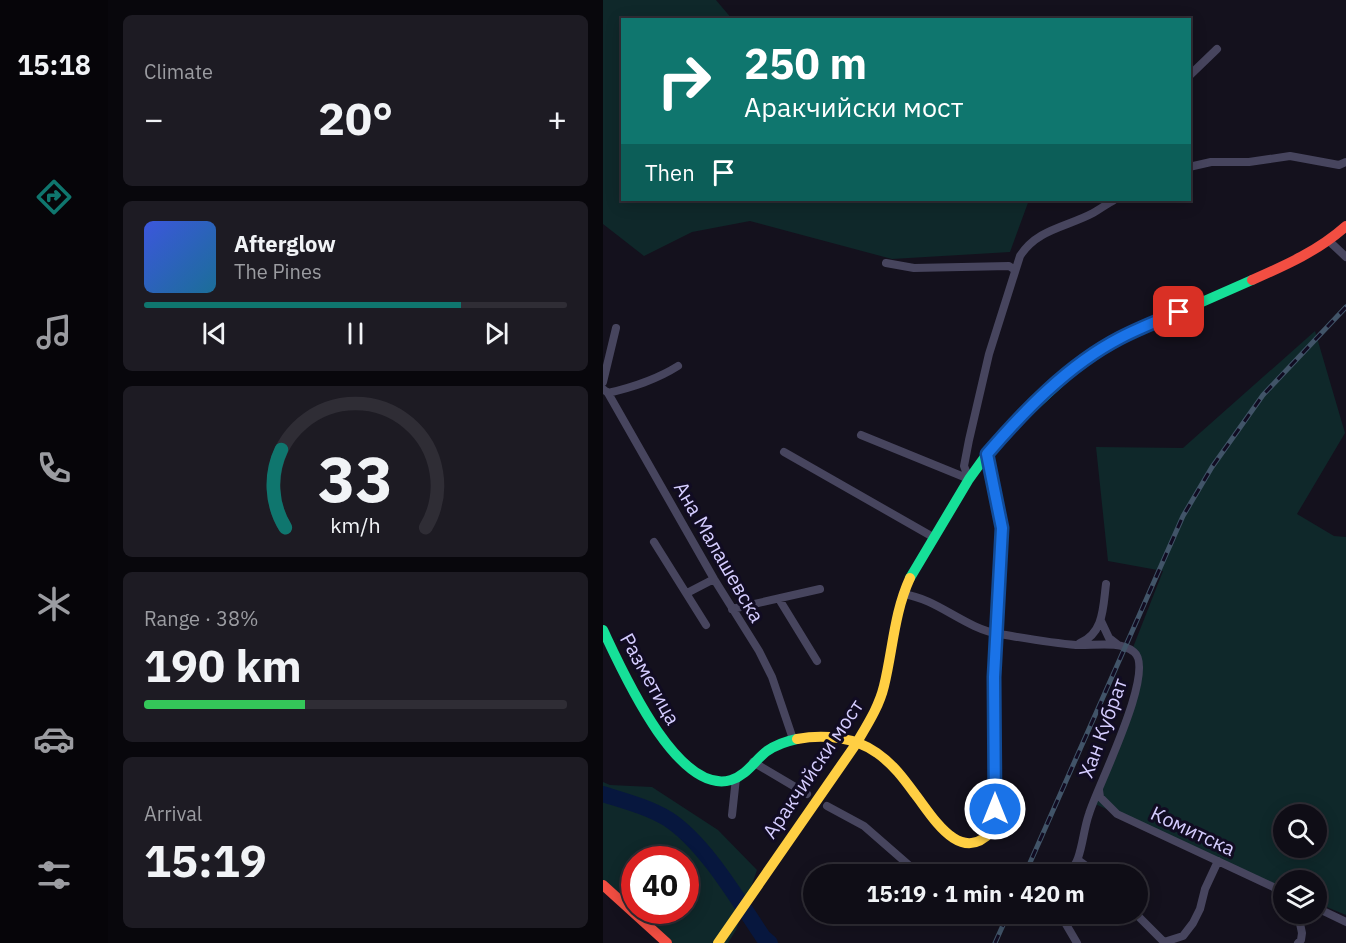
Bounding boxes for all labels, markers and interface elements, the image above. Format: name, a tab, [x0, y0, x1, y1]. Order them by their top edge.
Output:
text: 250 m	[744, 36, 867, 91]
icon: right	[645, 42, 723, 120]
text: 15:18	[17, 47, 91, 82]
text: Climate	[144, 58, 213, 85]
text: 20°	[318, 89, 393, 147]
text: Аракчийски мост	[744, 89, 963, 124]
text: −	[144, 97, 164, 140]
text: +	[547, 97, 567, 140]
icon: arrive	[707, 156, 740, 189]
text: Then	[645, 158, 695, 187]
icon: directions	[33, 176, 75, 218]
text: Afterglow	[234, 229, 336, 258]
text: The Pines	[234, 258, 322, 285]
pin	[1153, 286, 1204, 337]
icon: arrive	[1162, 295, 1195, 328]
icon: music	[33, 311, 75, 353]
icon: previous	[198, 317, 231, 350]
icon: pause	[339, 317, 372, 350]
icon: next	[480, 317, 513, 350]
text: 33	[318, 439, 393, 520]
icon: phone	[33, 447, 75, 489]
street label: Ана Малашевска	[668, 476, 771, 627]
text: km/h	[330, 512, 381, 540]
icon: climate	[33, 583, 75, 625]
text: Range · 38%	[144, 605, 259, 632]
street label: Разметица	[614, 628, 687, 730]
text: 190 km	[144, 636, 302, 694]
street label: Хан Кубрат	[1072, 674, 1133, 782]
street label: Аракчийски мост	[756, 693, 870, 844]
icon: car	[33, 718, 75, 760]
position arrow	[963, 777, 1027, 841]
street label: Комитска	[1147, 799, 1240, 862]
text: Arrival	[144, 800, 202, 827]
map controls	[1273, 804, 1327, 924]
button: search	[1273, 804, 1327, 858]
text: 15:19	[144, 831, 267, 889]
speed limit sign: 40	[621, 846, 699, 924]
icon: filters	[33, 854, 75, 896]
button: layers	[1273, 870, 1327, 924]
text: 15:19 · 1 min · 420 m	[866, 879, 1085, 908]

